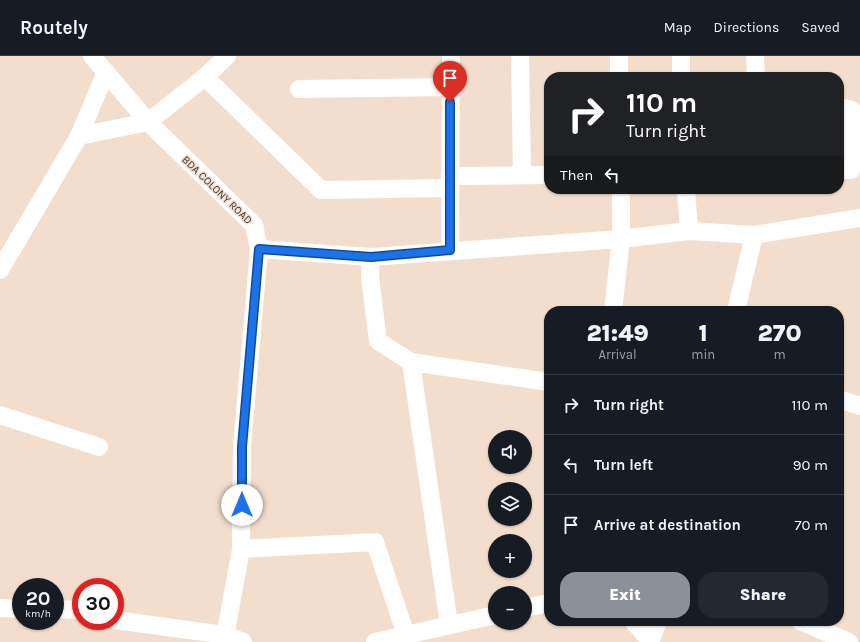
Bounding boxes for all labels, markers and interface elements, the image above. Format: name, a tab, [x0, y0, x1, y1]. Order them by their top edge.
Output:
text: Routely	[20, 17, 88, 39]
text: Map	[664, 19, 692, 36]
text: Directions	[714, 19, 779, 36]
text: Saved	[801, 19, 840, 36]
pin	[433, 61, 467, 102]
icon: arrive	[439, 67, 461, 89]
text: 110 m	[626, 86, 697, 119]
icon: right	[560, 88, 612, 140]
text: Turn right	[626, 120, 706, 142]
street label: BDA COLONY ROAD	[179, 153, 255, 227]
icon: left	[601, 164, 623, 186]
text: Then	[560, 166, 593, 184]
text: 21:49	[586, 319, 649, 347]
text: 1	[699, 319, 708, 347]
text: 270	[758, 319, 802, 347]
text: Arrival	[599, 347, 637, 362]
text: min	[691, 347, 715, 362]
text: m	[774, 347, 786, 362]
icon: right	[560, 394, 582, 416]
text: Turn right	[594, 396, 664, 414]
text: 110 m	[792, 396, 828, 414]
map controls	[488, 430, 532, 630]
button: sound	[488, 430, 532, 474]
icon: left	[560, 454, 582, 476]
text: Turn left	[594, 456, 653, 474]
text: 90 m	[793, 456, 828, 474]
button: layers	[488, 482, 532, 526]
position arrow	[221, 484, 263, 526]
icon: arrive	[560, 514, 582, 536]
text: Arrive at destination	[594, 516, 741, 534]
text: 70 m	[794, 516, 828, 534]
button: +	[488, 534, 532, 578]
button: Exit	[560, 572, 690, 618]
button: Share	[698, 572, 828, 618]
speed limit sign: 30	[72, 578, 124, 630]
button: −	[488, 586, 532, 630]
text: 20	[26, 587, 50, 610]
text: km/h	[25, 608, 51, 620]

